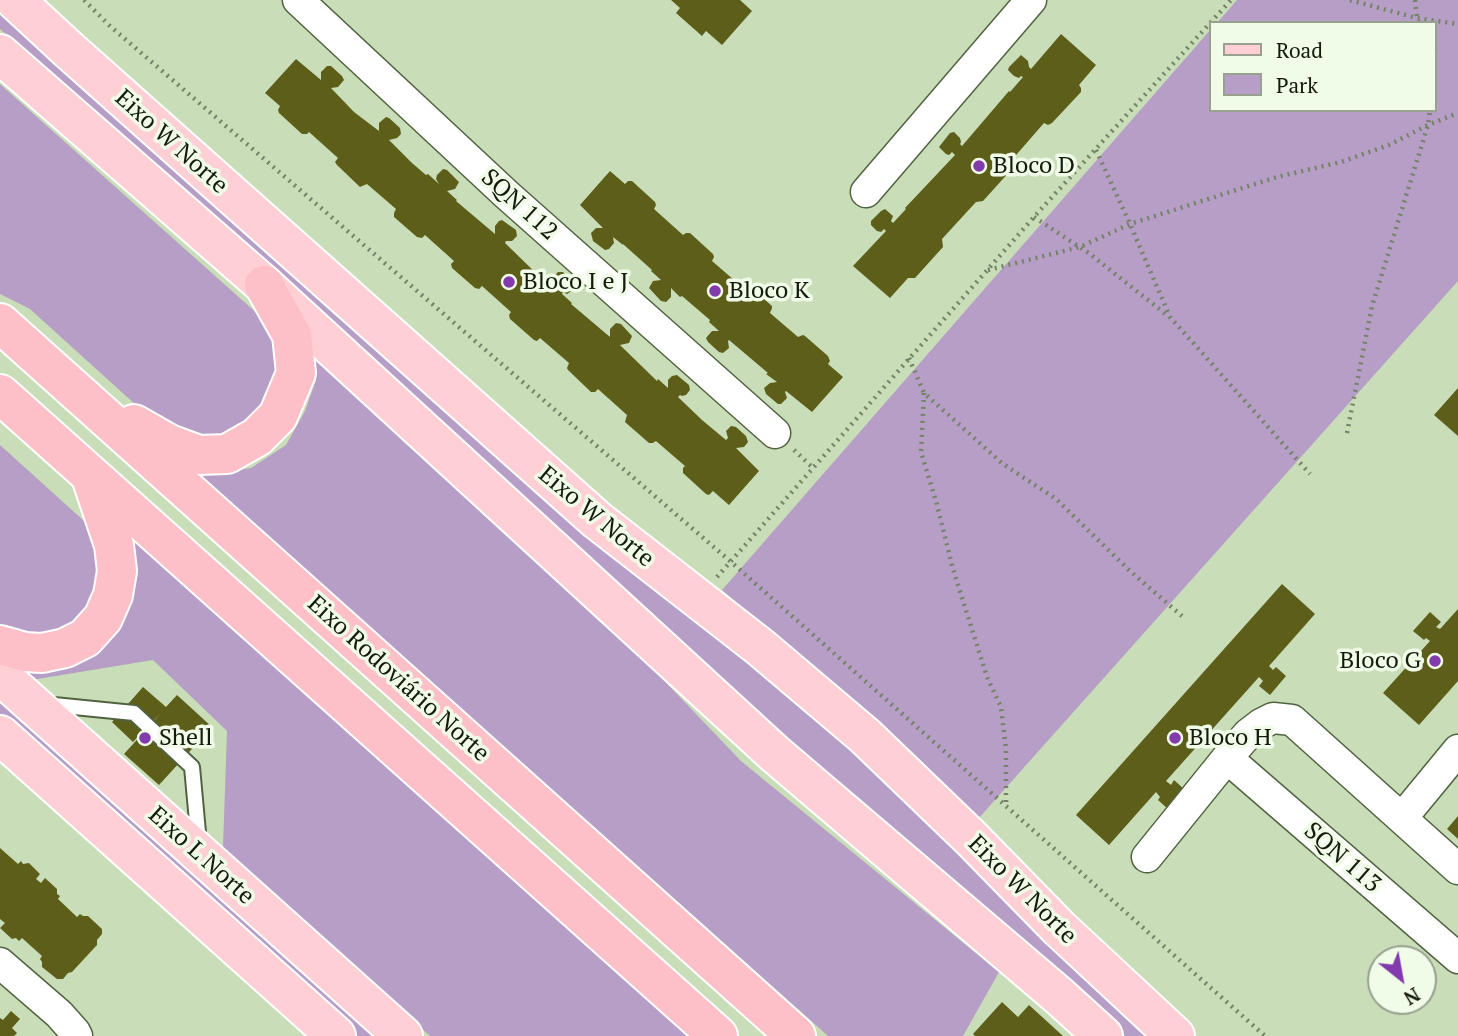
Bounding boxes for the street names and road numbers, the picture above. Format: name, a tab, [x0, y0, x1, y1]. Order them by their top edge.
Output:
street label: Eixo W Norte	[109, 84, 233, 200]
street label: SQN 112	[475, 163, 563, 247]
street label: Eixo W Norte	[532, 460, 660, 574]
street label: Eixo Rodoviário Norte	[301, 590, 495, 768]
street label: Eixo L Norte	[142, 801, 260, 911]
street label: SQN 113	[1298, 817, 1386, 899]
street label: Eixo W Norte	[962, 830, 1082, 950]

